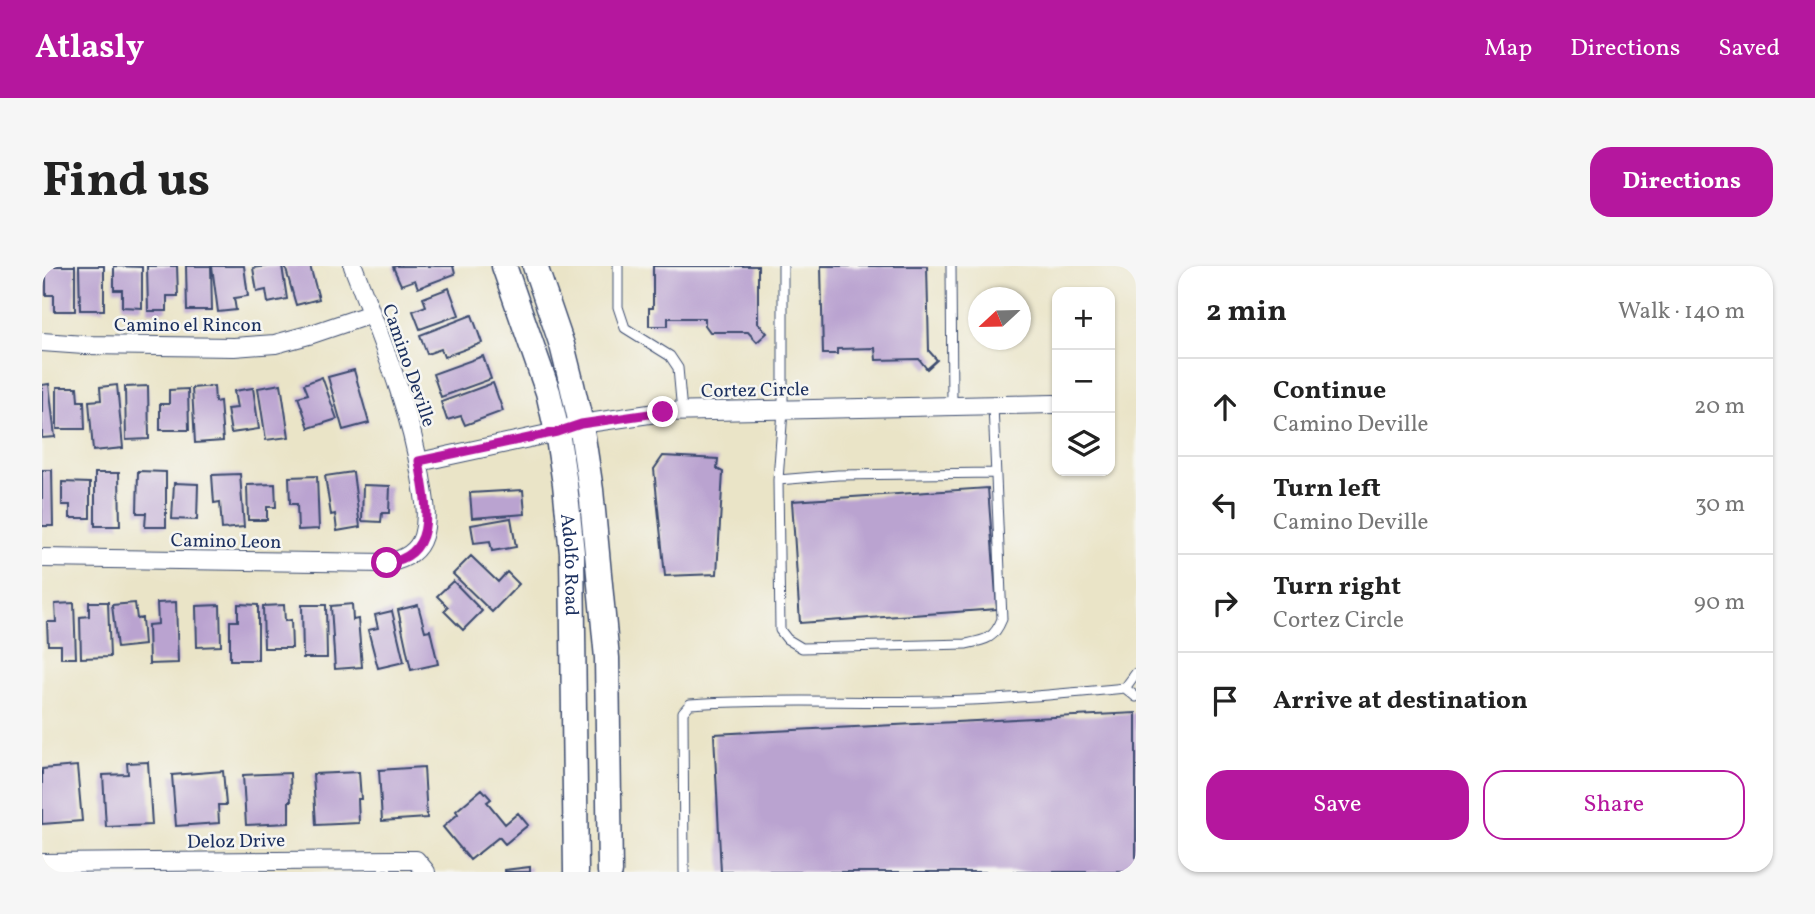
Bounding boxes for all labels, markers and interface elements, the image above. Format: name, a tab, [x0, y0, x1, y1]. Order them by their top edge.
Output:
text: Atlasly	[35, 26, 144, 72]
text: Map	[1484, 32, 1532, 66]
text: Directions	[1570, 32, 1680, 66]
text: Saved	[1718, 32, 1780, 66]
button: Directions	[1590, 147, 1773, 217]
text: Find us	[42, 148, 210, 217]
north arrow	[968, 287, 1031, 350]
map controls	[1052, 287, 1115, 476]
button: +	[1052, 287, 1115, 350]
text: 2 min	[1206, 291, 1287, 333]
text: Walk · 140 m	[1618, 296, 1745, 328]
street label: Camino Deville	[375, 301, 441, 431]
street label: Camino el Rincon	[114, 313, 262, 339]
button: −	[1052, 350, 1115, 413]
text: Continue	[1273, 373, 1386, 409]
street label: Cortez Circle	[701, 377, 809, 405]
icon: ahead	[1206, 388, 1244, 426]
text: 20 m	[1694, 391, 1745, 423]
route end	[647, 396, 678, 427]
text: Camino Deville	[1273, 409, 1429, 441]
button: layers	[1052, 413, 1115, 476]
text: Turn left	[1273, 471, 1381, 507]
icon: left	[1206, 486, 1244, 524]
text: 30 m	[1695, 489, 1745, 521]
text: Camino Deville	[1273, 507, 1429, 539]
street label: Adolfo Road	[553, 512, 584, 616]
street label: Camino Leon	[170, 528, 282, 556]
route start	[371, 547, 402, 578]
text: Turn right	[1273, 569, 1401, 605]
icon: right	[1206, 584, 1244, 622]
text: 90 m	[1694, 587, 1745, 619]
text: Cortez Circle	[1273, 605, 1404, 637]
icon: arrive	[1206, 682, 1244, 720]
text: Arrive at destination	[1273, 683, 1528, 719]
button: Save	[1206, 770, 1469, 840]
button: Share	[1483, 770, 1745, 840]
street label: Deloz Drive	[187, 828, 285, 856]

